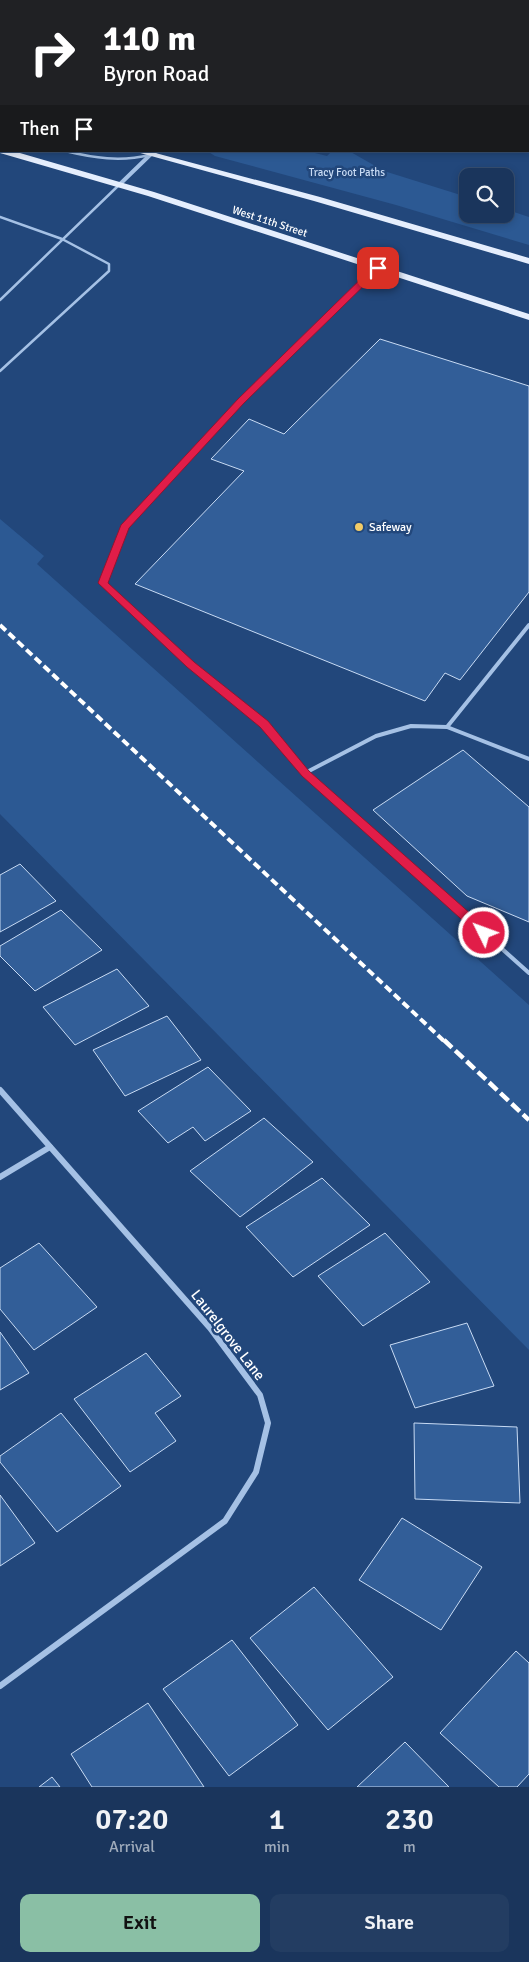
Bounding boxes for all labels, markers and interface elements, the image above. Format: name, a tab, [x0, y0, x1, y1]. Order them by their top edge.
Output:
text: 110 m	[103, 17, 196, 60]
icon: right	[20, 20, 85, 85]
text: Byron Road	[103, 60, 209, 87]
icon: arrive	[70, 115, 98, 143]
text: Then	[20, 117, 60, 141]
park label: Tracy Foot Paths	[309, 166, 385, 179]
map controls	[459, 168, 514, 223]
button: search	[459, 168, 514, 223]
street label: West 11th Street	[231, 203, 309, 240]
pin	[357, 247, 399, 289]
icon: arrive	[364, 254, 392, 282]
place label: Safeway	[369, 520, 412, 535]
marker: Safeway	[353, 521, 365, 533]
position arrow	[457, 906, 509, 958]
street label: Laurelgrove Lane	[187, 1286, 269, 1384]
text: 07:20	[95, 1801, 169, 1838]
text: 1	[269, 1801, 285, 1838]
text: 230	[385, 1801, 434, 1838]
text: Arrival	[109, 1837, 155, 1857]
text: min	[264, 1837, 290, 1857]
text: m	[403, 1837, 416, 1857]
button: Exit	[20, 1894, 260, 1952]
button: Share	[270, 1894, 509, 1952]

